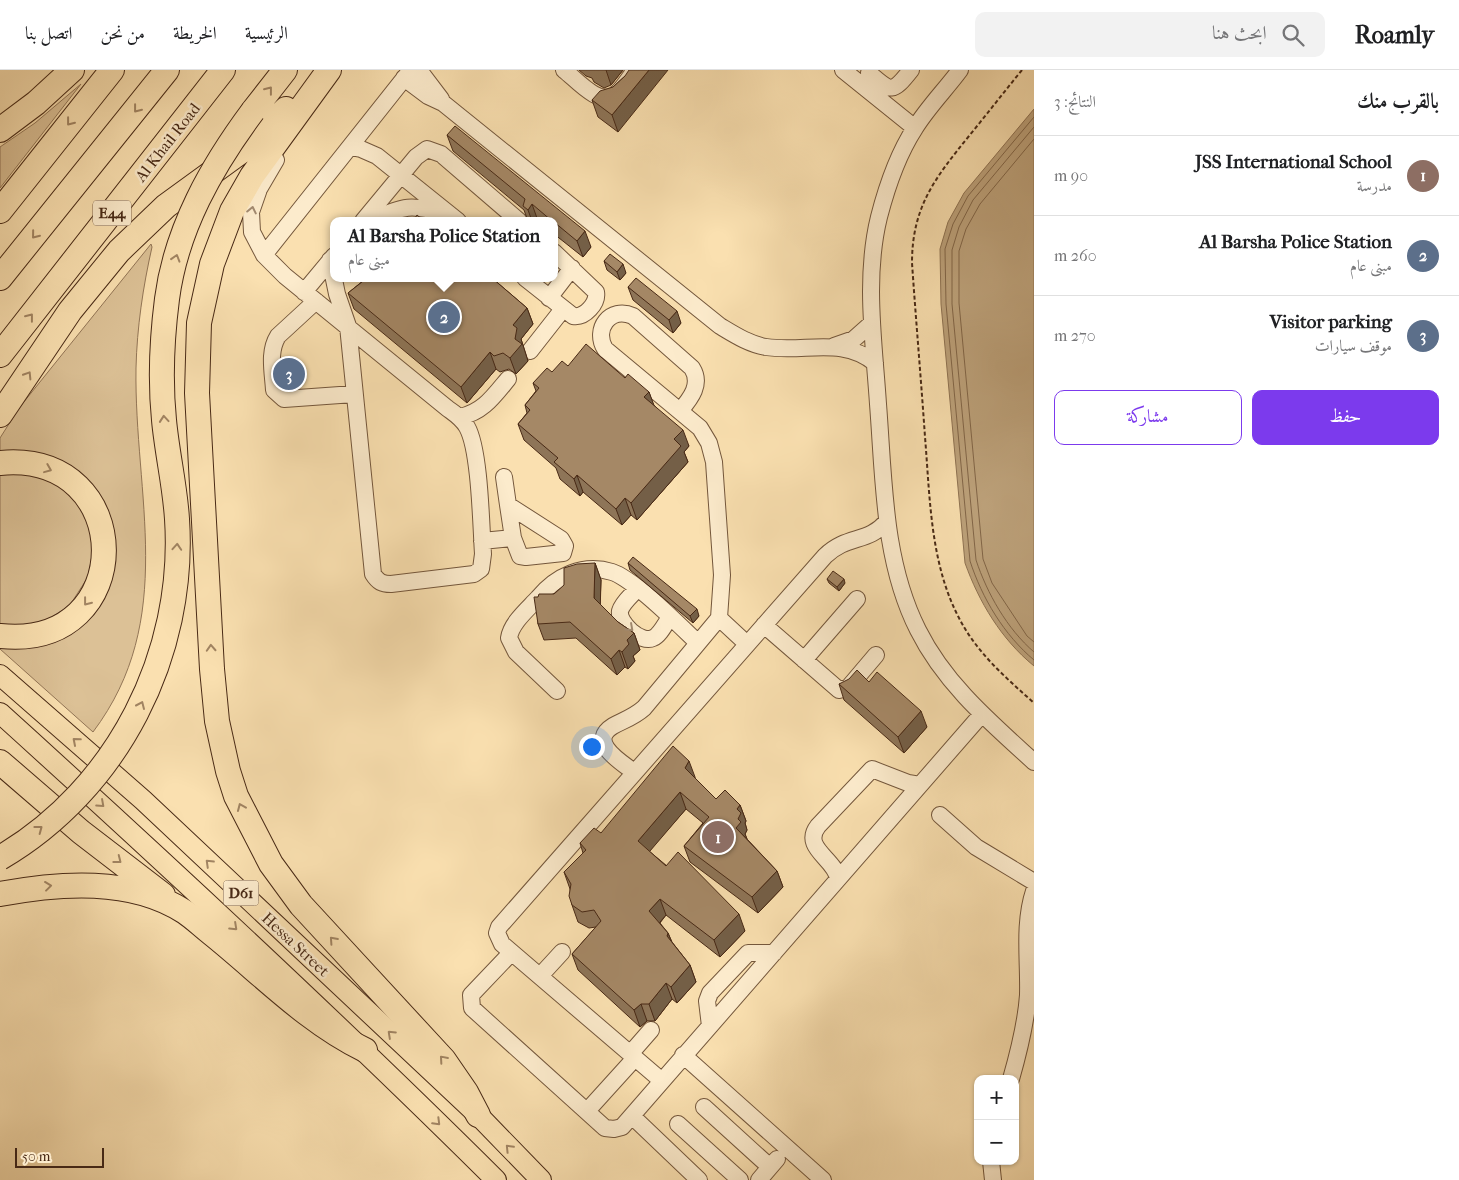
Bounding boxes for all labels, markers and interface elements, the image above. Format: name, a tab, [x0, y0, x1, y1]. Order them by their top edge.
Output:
search box	[975, 12, 1325, 57]
icon: search	[1279, 21, 1307, 49]
text: Roamly	[1355, 21, 1434, 49]
text: ابحث هنا	[1212, 22, 1267, 44]
text: اتصل بنا	[25, 23, 72, 44]
text: من نحن	[100, 23, 145, 44]
text: الخريطة	[173, 23, 217, 44]
text: الرئيسية	[245, 23, 288, 44]
one-way arrow	[264, 87, 272, 96]
text: بالقرب منك	[1357, 89, 1439, 113]
text: النتائج: 3	[1054, 92, 1096, 111]
street label: Al Khail Road	[130, 99, 204, 186]
one-way arrow	[134, 103, 142, 112]
one-way arrow	[68, 116, 76, 125]
text: JSS International School	[1195, 151, 1392, 173]
text: 90 m	[1054, 166, 1088, 185]
text: 1	[1420, 166, 1426, 185]
text: مدرسة	[1357, 176, 1392, 195]
road number: E44	[93, 200, 131, 226]
one-way arrow	[246, 205, 257, 214]
popup	[330, 217, 558, 282]
text: Al Barsha Police Station	[348, 225, 540, 247]
one-way arrow	[32, 229, 40, 238]
text: Al Barsha Police Station	[1199, 231, 1392, 253]
text: 260 m	[1054, 246, 1096, 265]
text: 2	[1419, 246, 1427, 265]
text: مبنى عام	[348, 250, 390, 269]
one-way arrow	[171, 254, 181, 263]
text: مبنى عام	[1350, 256, 1392, 275]
pin: 2	[428, 298, 460, 336]
text: Visitor parking	[1270, 311, 1392, 333]
one-way arrow	[25, 314, 33, 323]
text: 270 m	[1054, 326, 1095, 345]
text: 3	[1420, 326, 1426, 345]
text: موقف سيارات	[1315, 336, 1392, 355]
pin: 3	[273, 355, 305, 393]
one-way arrow	[21, 371, 31, 380]
button: مشاركة	[1054, 390, 1242, 445]
button: حفظ	[1252, 390, 1439, 445]
one-way arrow	[159, 415, 170, 423]
one-way arrow	[43, 463, 52, 473]
one-way arrow	[171, 543, 182, 551]
one-way arrow	[83, 597, 92, 606]
one-way arrow	[624, 622, 633, 631]
one-way arrow	[205, 644, 216, 652]
one-way arrow	[135, 701, 146, 710]
your location	[579, 734, 605, 760]
one-way arrow	[73, 738, 82, 747]
one-way arrow	[96, 799, 105, 808]
one-way arrow	[236, 803, 247, 812]
pin: 1	[702, 818, 734, 856]
one-way arrow	[34, 826, 43, 835]
one-way arrow	[112, 855, 121, 863]
one-way arrow	[206, 860, 215, 869]
road number: D61	[224, 880, 258, 906]
one-way arrow	[44, 882, 52, 892]
street label: Hessa Street	[258, 908, 334, 981]
one-way arrow	[228, 921, 237, 930]
one-way arrow	[330, 936, 339, 945]
one-way arrow	[388, 1031, 397, 1040]
one-way arrow	[439, 1056, 448, 1065]
map controls	[974, 1075, 1019, 1165]
button: +	[974, 1075, 1019, 1120]
one-way arrow	[431, 1116, 440, 1125]
button: −	[974, 1120, 1019, 1165]
one-way arrow	[506, 1144, 515, 1153]
scale bar	[15, 1145, 104, 1168]
text: 50 m	[22, 1148, 50, 1165]

